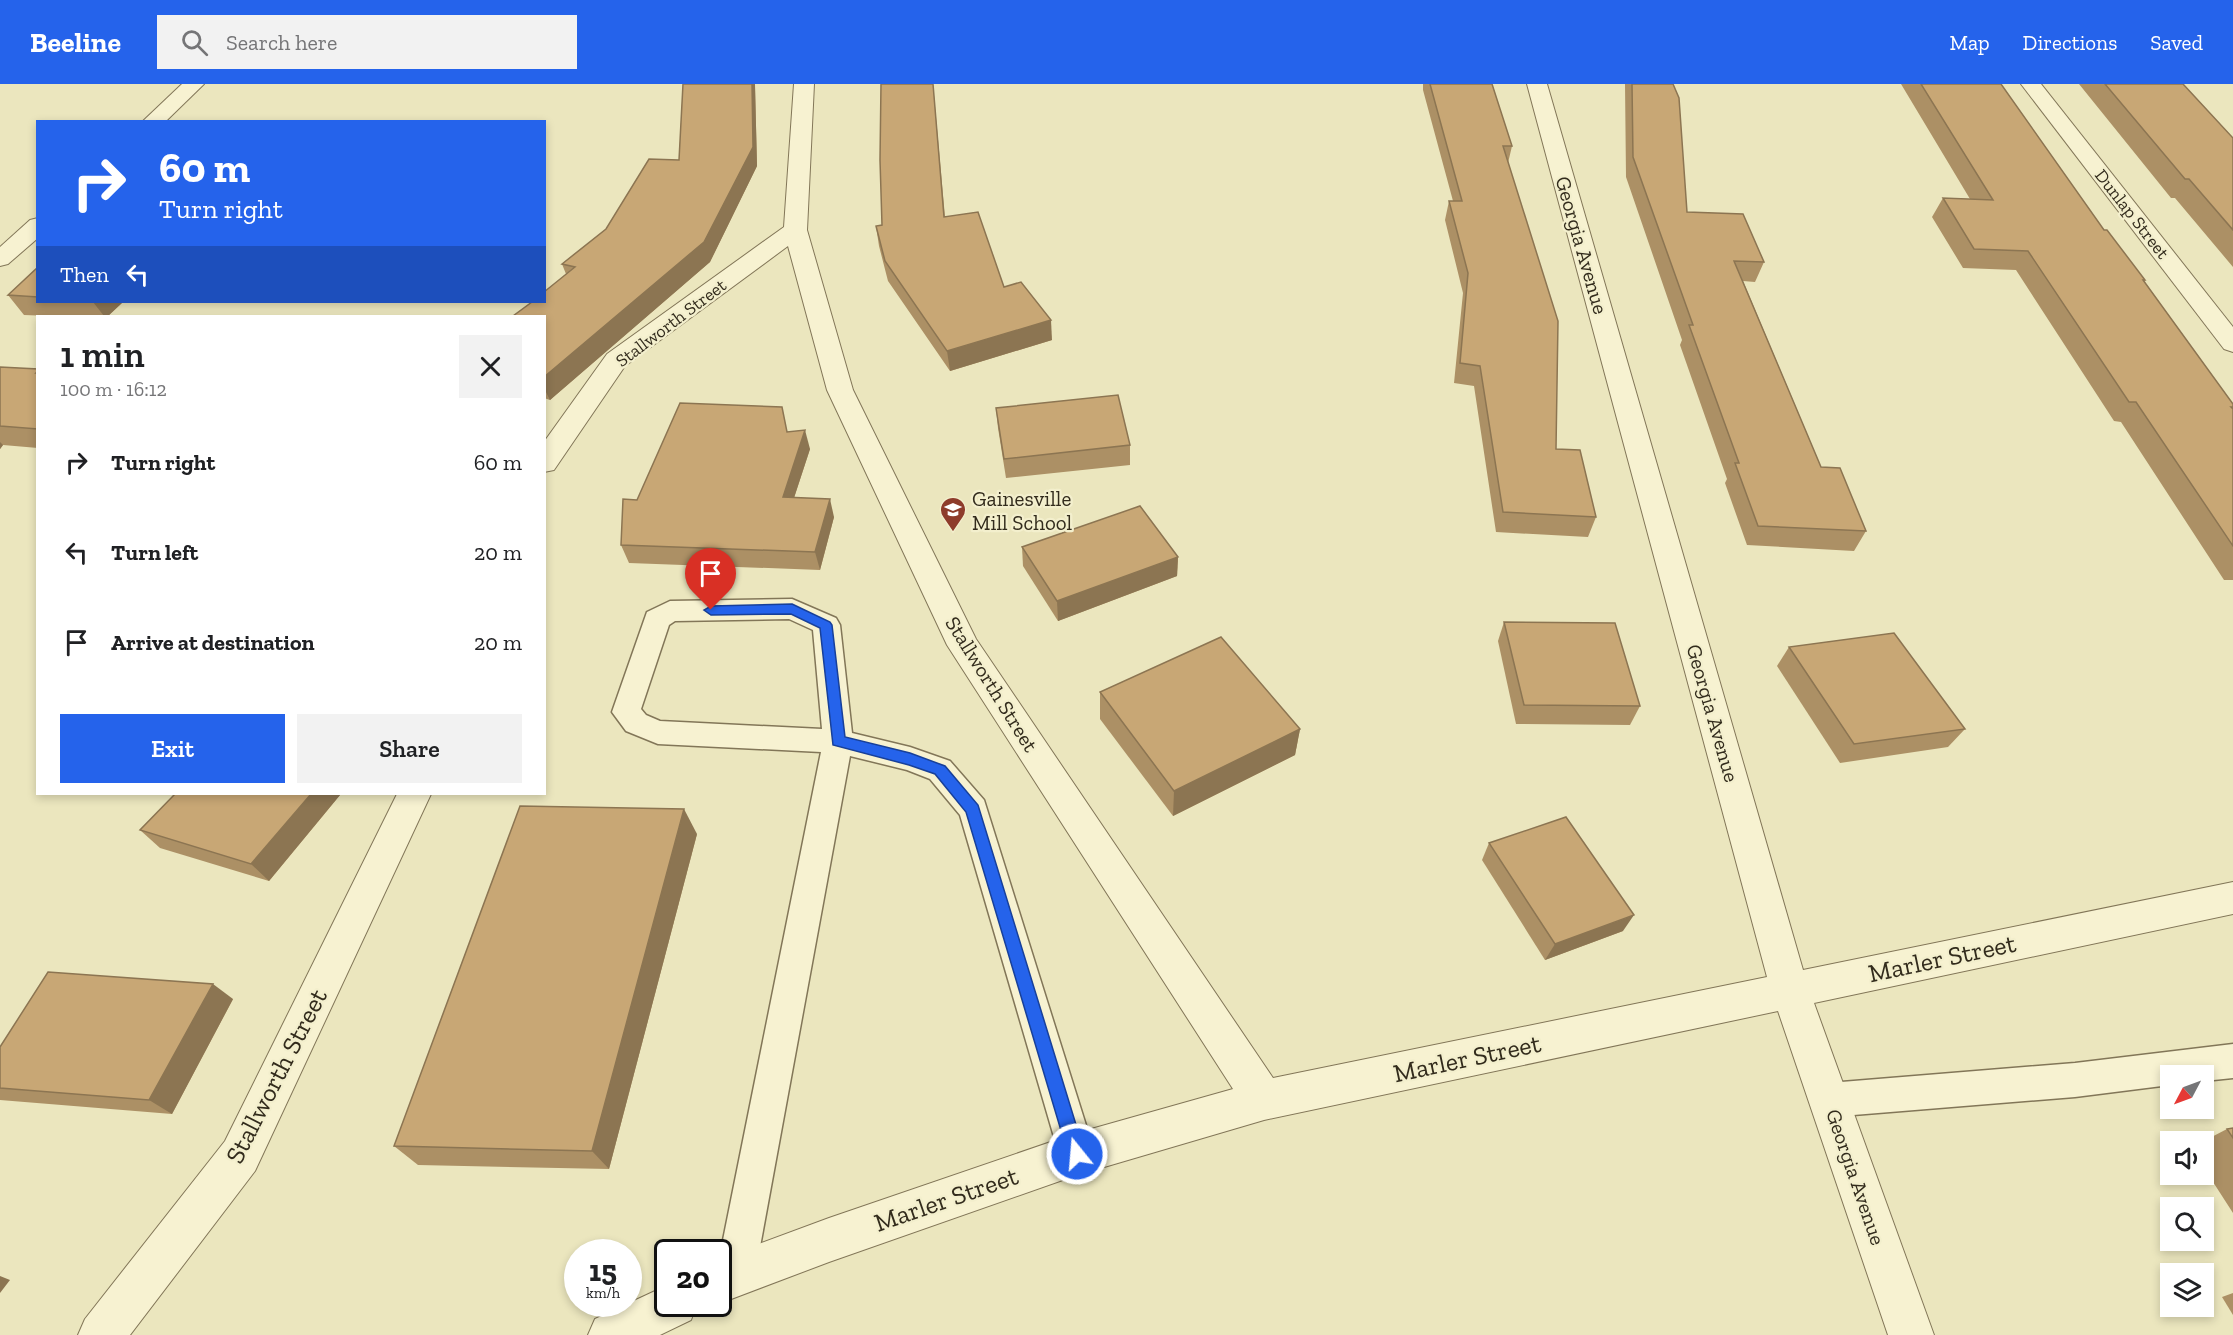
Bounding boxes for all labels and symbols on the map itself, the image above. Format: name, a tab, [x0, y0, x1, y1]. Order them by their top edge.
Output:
street label: Dunlap Street	[2090, 165, 2174, 264]
street label: Georgia Avenue	[1550, 173, 1614, 317]
street label: Stallworth Street	[611, 274, 731, 372]
place label: Gainesville Mill School	[972, 486, 1073, 535]
school or university icon: Gainesville Mill School	[938, 495, 968, 533]
pin	[685, 548, 736, 610]
street label: Stallworth Street	[940, 612, 1044, 757]
street label: Georgia Avenue	[1681, 641, 1745, 785]
street label: Marler Street	[1865, 927, 2019, 989]
street label: Stallworth Street	[218, 983, 334, 1169]
street label: Marler Street	[1390, 1027, 1544, 1089]
north arrow	[2160, 1065, 2214, 1119]
street label: Georgia Avenue	[1821, 1106, 1891, 1248]
position arrow	[1045, 1122, 1109, 1186]
street label: Marler Street	[870, 1159, 1022, 1239]
speed limit sign: 20	[654, 1239, 732, 1317]

